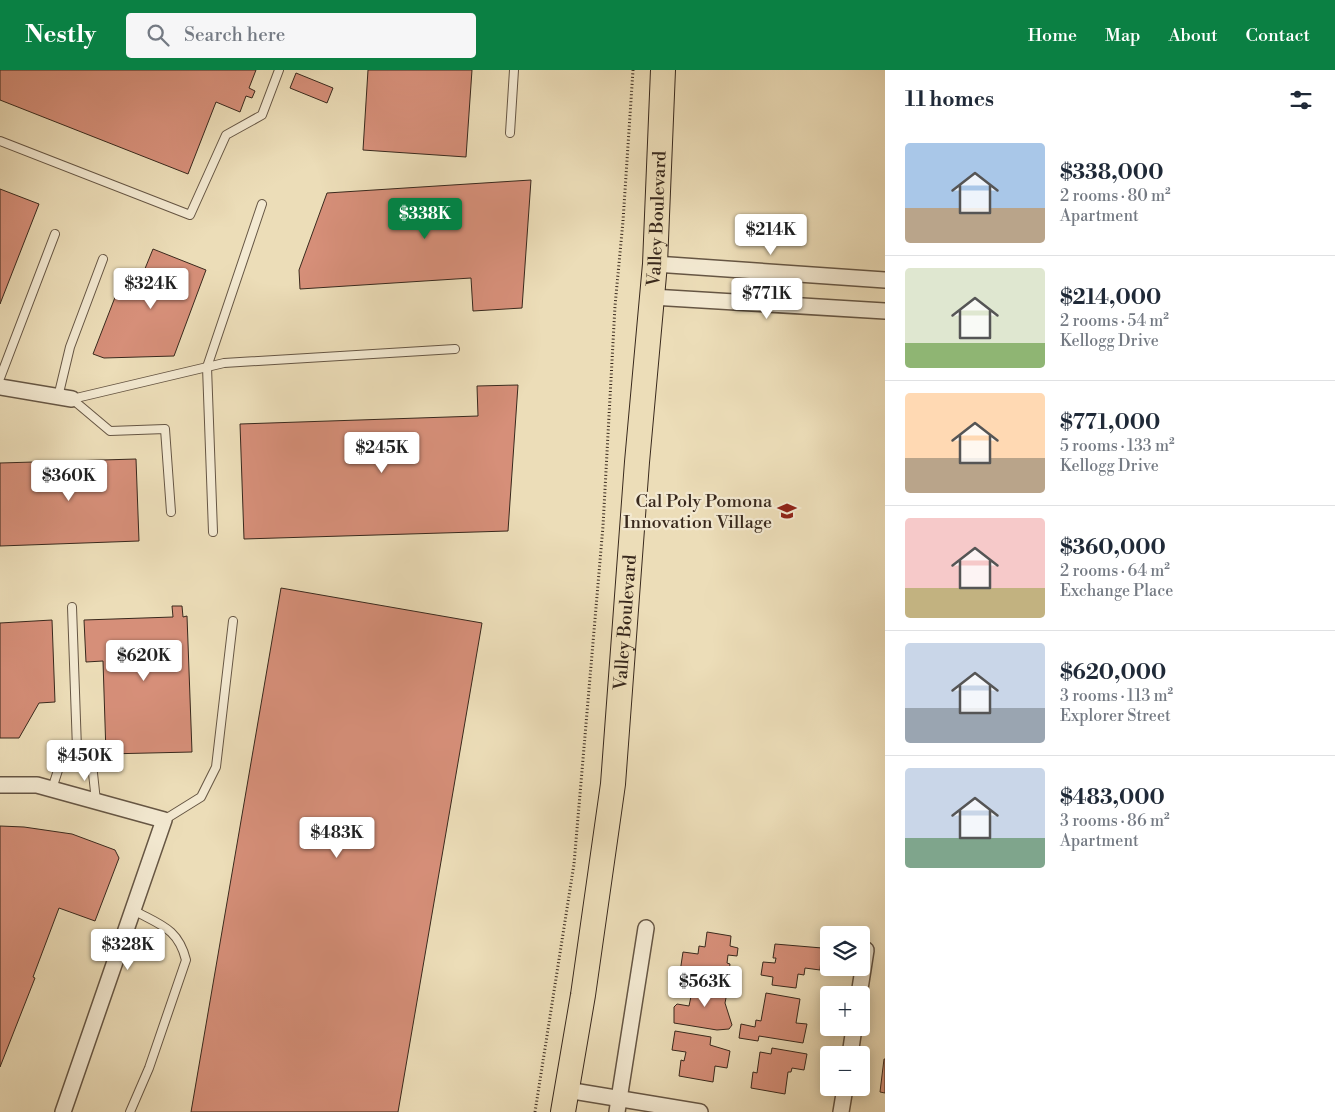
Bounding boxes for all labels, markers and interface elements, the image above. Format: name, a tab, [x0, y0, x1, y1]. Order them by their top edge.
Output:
search box	[126, 13, 476, 58]
text: Nestly	[25, 20, 96, 50]
icon: search	[144, 21, 172, 49]
text: Search here	[184, 23, 285, 47]
text: Home	[1028, 24, 1077, 47]
text: Map	[1105, 24, 1141, 47]
text: About	[1169, 24, 1218, 47]
text: Contact	[1246, 24, 1310, 47]
icon: filters	[1287, 86, 1315, 114]
text: 11 homes	[905, 87, 994, 113]
street label: Valley Boulevard	[642, 149, 672, 288]
text: $338,000	[1060, 160, 1163, 186]
icon: home	[945, 163, 1005, 223]
text: 2 rooms · 80 m²	[1060, 186, 1171, 206]
pin: $338K	[390, 198, 460, 240]
text: $338K	[399, 204, 451, 224]
text: Apartment	[1060, 206, 1139, 226]
pin: $214K	[736, 214, 806, 256]
text: $214K	[746, 220, 796, 240]
pin: $324K	[116, 268, 186, 310]
text: $324K	[125, 274, 177, 294]
pin: $771K	[732, 278, 802, 320]
text: $771K	[742, 284, 792, 304]
text: $214,000	[1060, 285, 1161, 311]
icon: home	[945, 288, 1005, 348]
text: 2 rooms · 54 m²	[1060, 311, 1169, 331]
text: Kellogg Drive	[1060, 331, 1159, 351]
text: $771,000	[1060, 410, 1160, 436]
icon: home	[945, 413, 1005, 473]
pin: $245K	[347, 432, 417, 474]
text: 5 rooms · 133 m²	[1060, 436, 1175, 456]
text: $245K	[355, 438, 409, 458]
text: Kellogg Drive	[1060, 456, 1159, 476]
pin: $360K	[34, 460, 104, 502]
text: $360K	[42, 466, 96, 486]
place label: Cal Poly Pomona Innovation Village	[623, 490, 773, 534]
school or university icon: Cal Poly Pomona Innovation Village	[776, 500, 798, 522]
text: $360,000	[1060, 535, 1166, 561]
icon: home	[945, 538, 1005, 598]
street label: Valley Boulevard	[609, 553, 642, 692]
text: 2 rooms · 64 m²	[1060, 561, 1170, 581]
text: Exchange Place	[1060, 581, 1173, 601]
pin: $620K	[109, 640, 179, 682]
text: $620K	[117, 646, 171, 666]
text: $620,000	[1060, 660, 1166, 686]
icon: home	[945, 663, 1005, 723]
text: 3 rooms · 113 m²	[1060, 686, 1173, 706]
text: Explorer Street	[1060, 706, 1171, 726]
pin: $450K	[50, 740, 120, 782]
text: $450K	[58, 746, 112, 766]
text: $483,000	[1060, 785, 1165, 811]
icon: home	[945, 788, 1005, 848]
text: 3 rooms · 86 m²	[1060, 811, 1170, 831]
pin: $483K	[302, 816, 372, 859]
text: $483K	[310, 823, 364, 843]
text: Apartment	[1060, 831, 1139, 851]
map controls	[820, 926, 870, 1096]
button: layers	[820, 926, 870, 976]
pin: $328K	[93, 928, 163, 971]
text: $328K	[102, 935, 154, 955]
pin: $563K	[670, 966, 740, 1008]
text: $563K	[679, 972, 731, 992]
button: +	[820, 986, 870, 1036]
button: −	[820, 1046, 870, 1096]

